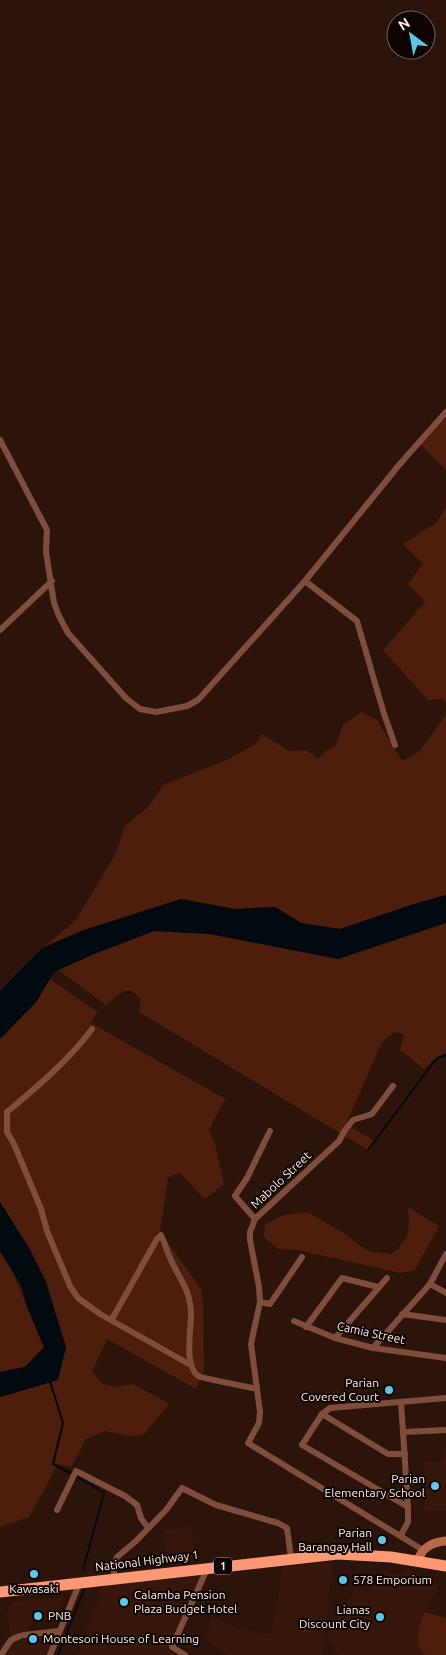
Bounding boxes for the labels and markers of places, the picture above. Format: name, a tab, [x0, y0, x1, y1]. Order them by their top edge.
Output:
place label: Parian Covered Court	[301, 1376, 379, 1403]
marker: Parian Covered Court	[383, 1384, 395, 1396]
place label: Parian Elementary School	[325, 1472, 425, 1499]
marker: Parian Elementary School	[429, 1480, 441, 1492]
place label: Parian Barangay Hall	[298, 1526, 372, 1553]
marker: Parian Barangay Hall	[376, 1534, 388, 1546]
marker: Kawasaki	[28, 1568, 40, 1580]
place label: 578 Emporium	[353, 1573, 432, 1586]
marker: 578 Emporium	[337, 1574, 349, 1586]
place label: Kawasaki	[9, 1582, 59, 1595]
place label: Calamba Pension Plaza Budget Hotel	[134, 1588, 237, 1615]
marker: Calamba Pension Plaza Budget Hotel	[118, 1596, 130, 1608]
place label: Lianas Discount City	[299, 1603, 370, 1630]
place label: PNB	[48, 1609, 71, 1622]
marker: PNB	[32, 1610, 44, 1622]
marker: Lianas Discount City	[374, 1611, 386, 1623]
place label: Montesori House of Learning	[43, 1632, 199, 1645]
marker: Montesori House of Learning	[27, 1633, 39, 1645]

